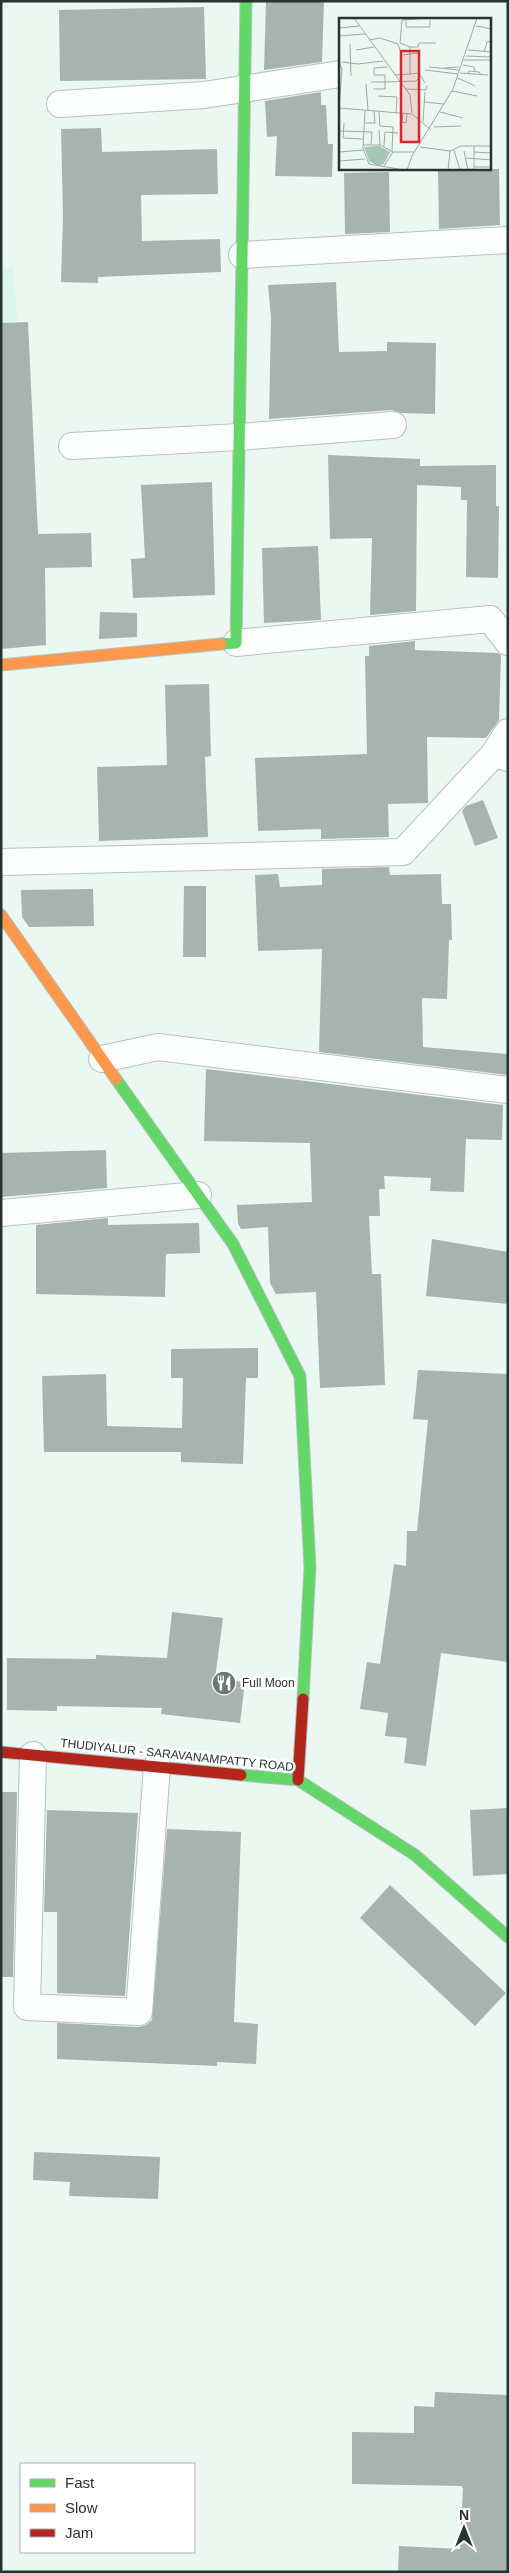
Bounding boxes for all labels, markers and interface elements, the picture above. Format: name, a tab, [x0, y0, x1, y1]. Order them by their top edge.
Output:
inset map	[339, 18, 492, 170]
restaurant icon: Full Moon	[211, 1670, 237, 1696]
place label: Full Moon	[242, 1676, 295, 1690]
street label: THUDIYALUR - SARAVANAMPATTY ROAD	[60, 1736, 295, 1774]
legend	[20, 2463, 195, 2553]
text: Fast	[65, 2474, 95, 2491]
text: Slow	[65, 2499, 98, 2516]
north arrow	[439, 2503, 489, 2553]
text: N	[459, 2507, 469, 2523]
text: Jam	[65, 2524, 93, 2541]

